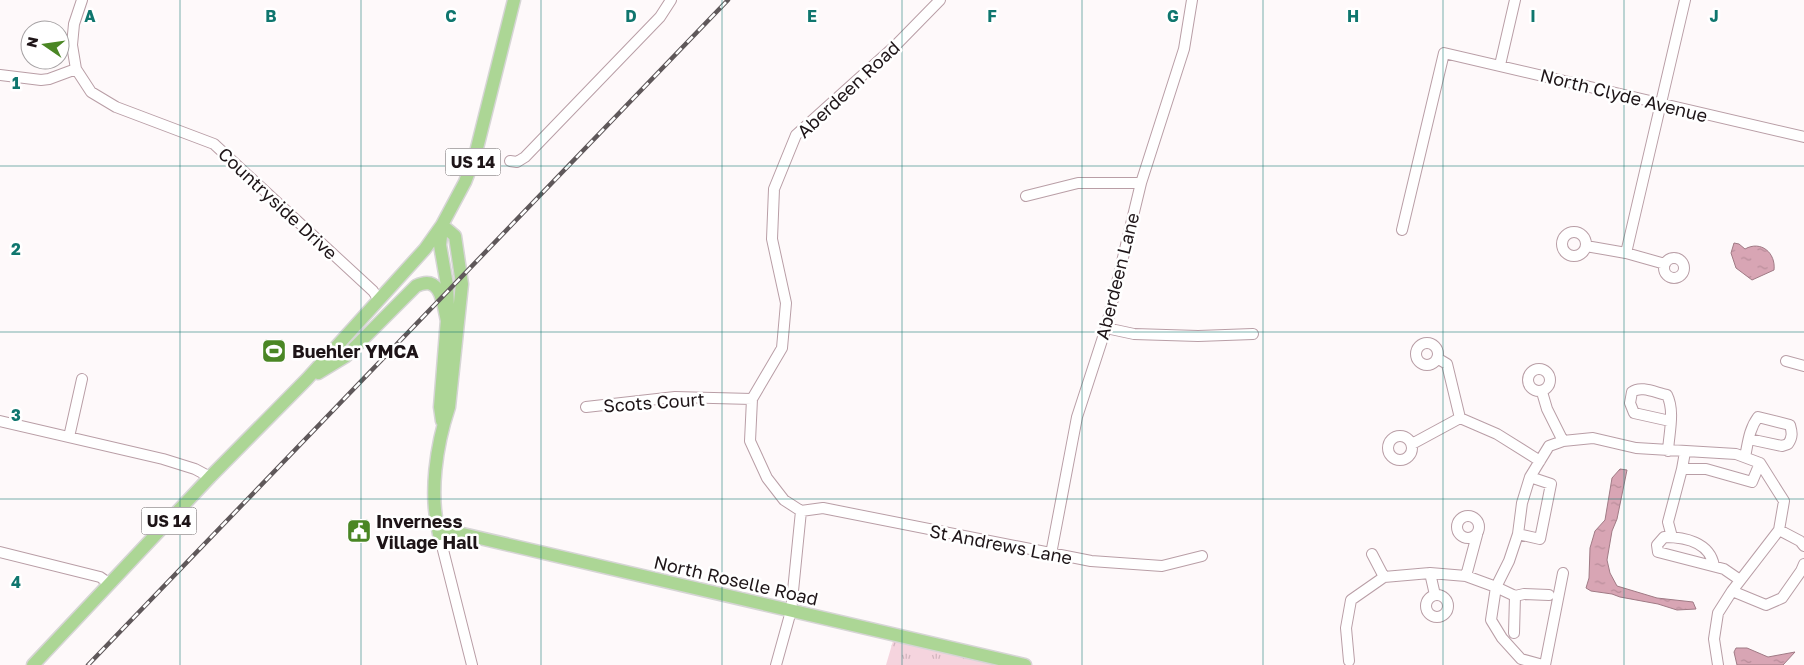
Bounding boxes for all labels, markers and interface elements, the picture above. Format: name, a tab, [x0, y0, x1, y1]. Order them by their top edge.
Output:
text: A	[84, 6, 96, 26]
text: B	[265, 6, 277, 26]
text: C	[445, 6, 457, 26]
text: D	[625, 6, 637, 26]
text: E	[807, 6, 817, 26]
text: F	[987, 6, 997, 26]
text: G	[1167, 6, 1179, 26]
text: H	[1347, 6, 1359, 26]
text: I	[1530, 6, 1536, 26]
text: J	[1709, 6, 1719, 26]
north arrow	[20, 20, 70, 70]
text: N	[22, 35, 41, 49]
street label: Aberdeen Road	[792, 36, 904, 142]
street label: North Clyde Avenue	[1538, 64, 1710, 126]
text: 1	[12, 73, 20, 93]
street label: Countryside Drive	[214, 142, 342, 264]
road number: US 14	[446, 148, 500, 176]
street label: Aberdeen Lane	[1091, 210, 1143, 342]
text: 2	[11, 239, 21, 259]
sports icon: Buehler YMCA	[261, 338, 287, 364]
place label: Buehler YMCA	[292, 340, 419, 362]
street label: Scots Court	[602, 387, 706, 417]
text: 3	[11, 405, 21, 425]
road number: US 14	[142, 508, 196, 534]
place label: Inverness Village Hall	[376, 510, 479, 553]
public building icon: Inverness Village Hall	[346, 518, 372, 544]
street label: St Andrews Lane	[928, 519, 1074, 569]
street label: North Roselle Road	[652, 550, 820, 610]
text: 4	[11, 572, 21, 592]

